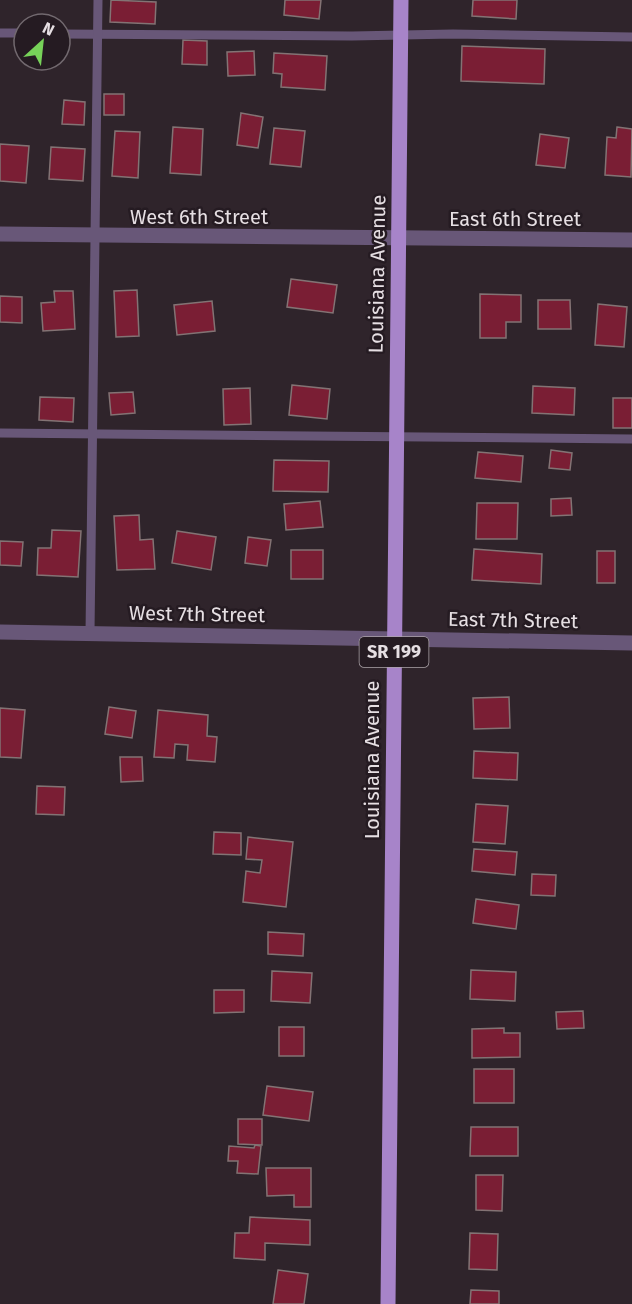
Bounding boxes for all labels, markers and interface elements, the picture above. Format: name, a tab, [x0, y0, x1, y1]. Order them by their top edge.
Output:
north arrow	[12, 12, 72, 72]
text: N	[40, 18, 58, 40]
street label: Louisiana Avenue	[364, 195, 390, 353]
street label: West 6th Street	[130, 205, 269, 229]
street label: East 6th Street	[449, 207, 582, 231]
street label: West 7th Street	[129, 601, 266, 627]
street label: East 7th Street	[448, 607, 579, 633]
road number: SR 199	[360, 637, 428, 667]
street label: Louisiana Avenue	[360, 681, 384, 839]

